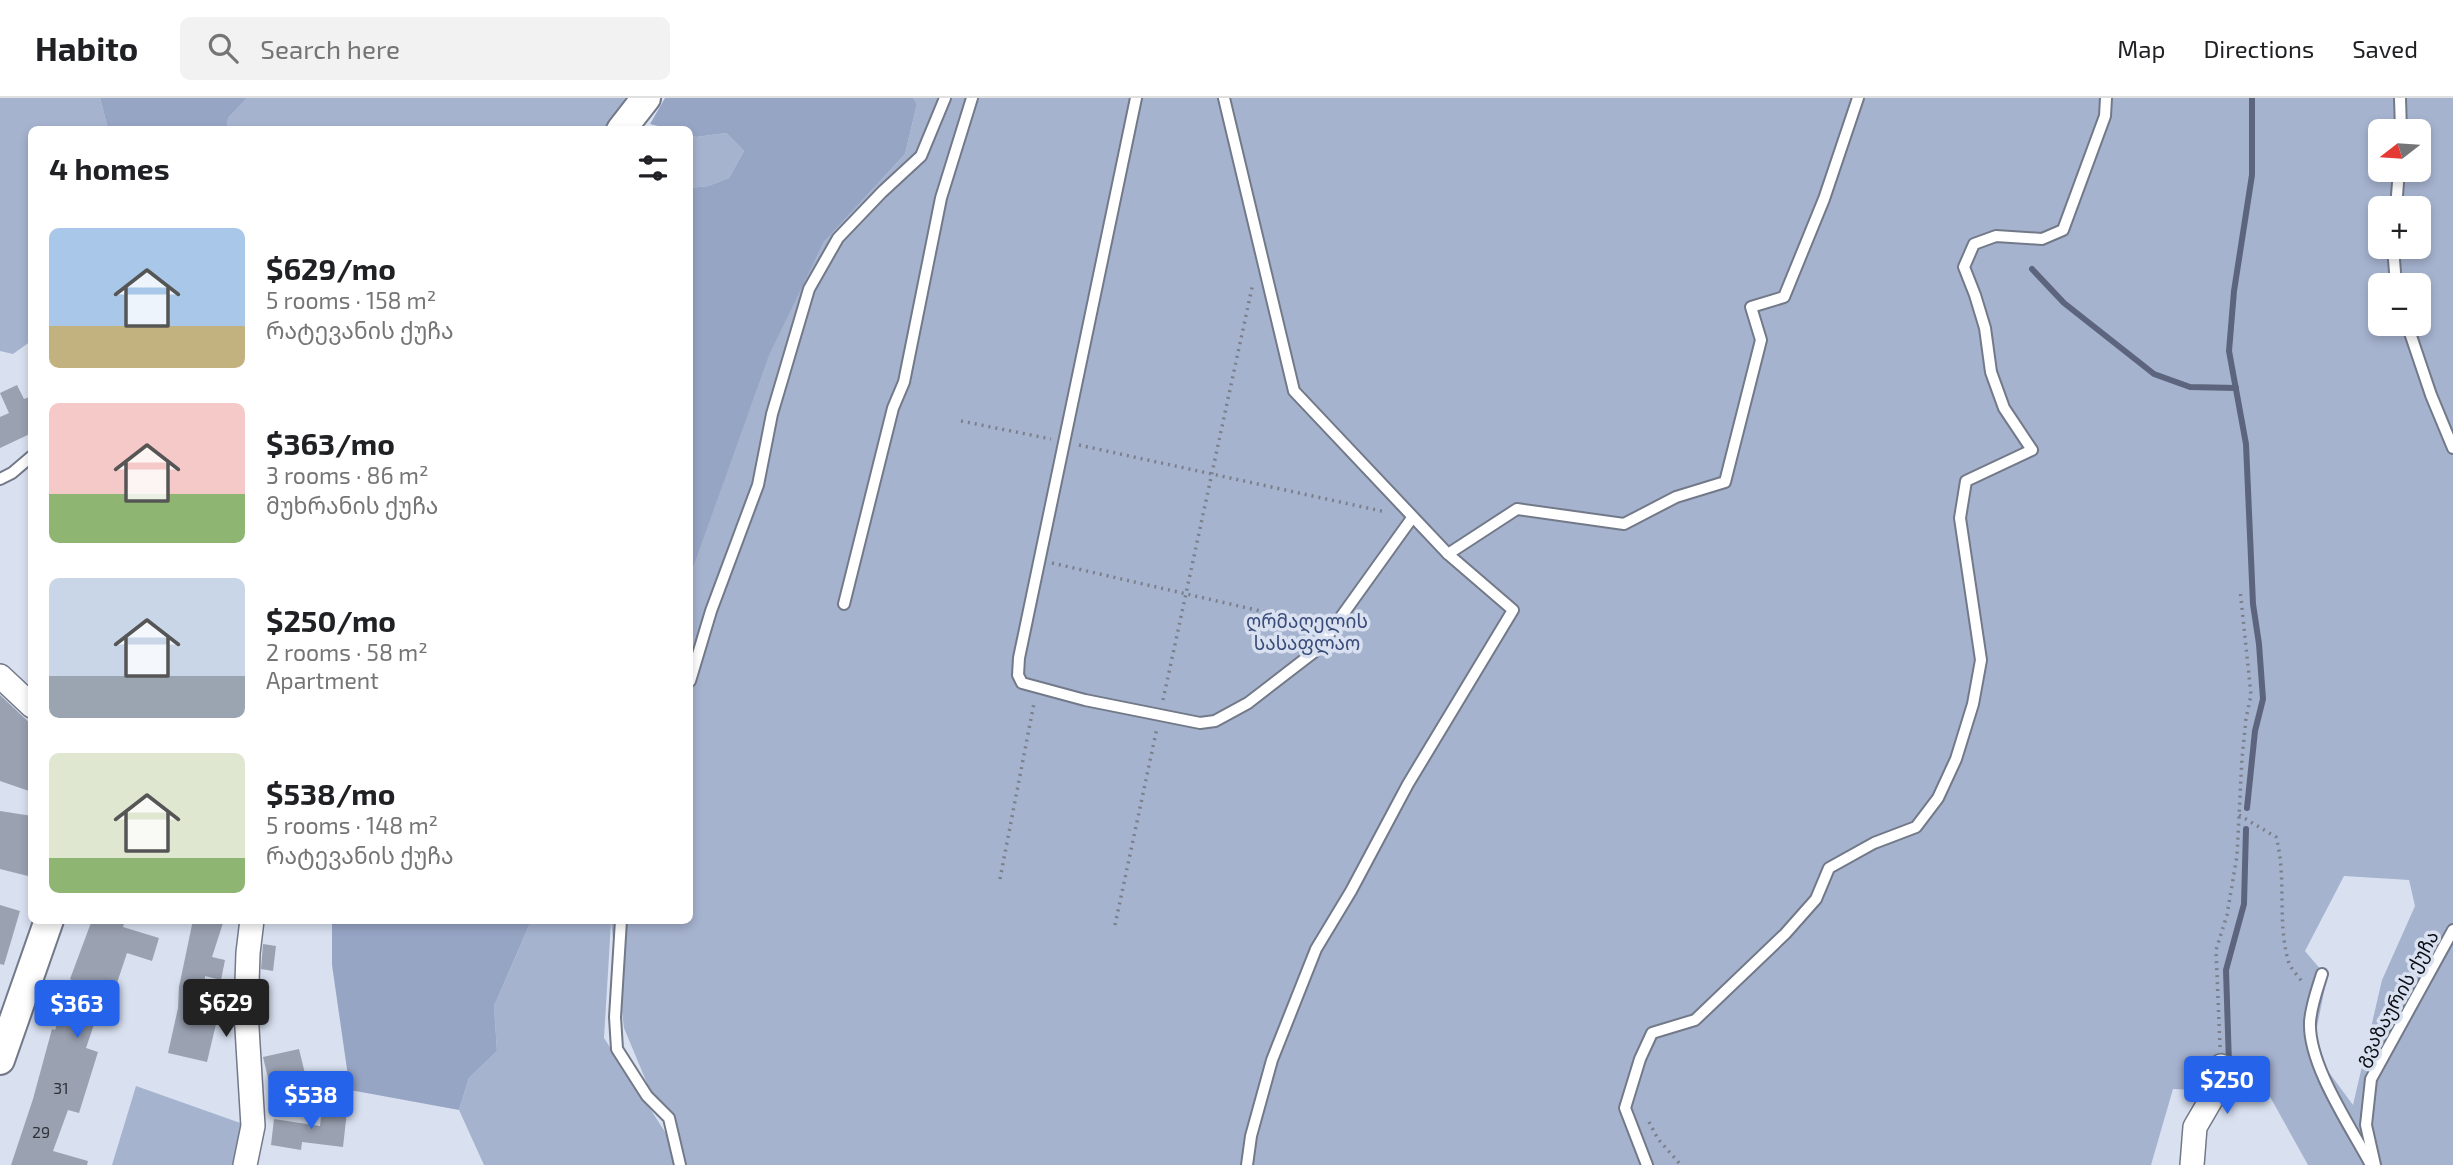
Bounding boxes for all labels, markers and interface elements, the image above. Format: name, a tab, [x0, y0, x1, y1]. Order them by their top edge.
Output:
search box	[180, 17, 670, 80]
text: Habito	[35, 28, 138, 68]
icon: search	[204, 29, 242, 67]
text: Search here	[260, 33, 400, 64]
text: Map	[2117, 34, 2165, 63]
text: Directions	[2203, 34, 2314, 63]
text: Saved	[2352, 34, 2418, 63]
north arrow	[2368, 119, 2431, 182]
map controls	[2368, 119, 2431, 336]
icon: filters	[634, 149, 672, 187]
text: 4 homes	[49, 150, 170, 186]
button: +	[2368, 196, 2431, 259]
text: $629/mo	[266, 250, 396, 286]
icon: home	[105, 256, 189, 340]
button: −	[2368, 273, 2431, 336]
text: 5 rooms · 158 m²	[266, 286, 436, 314]
text: რატევანის ქუჩა	[266, 316, 454, 344]
text: $363/mo	[266, 425, 395, 461]
icon: home	[105, 431, 189, 515]
text: 3 rooms · 86 m²	[266, 461, 428, 489]
text: მუხრანის ქუჩა	[266, 491, 438, 519]
text: $250/mo	[266, 602, 396, 638]
icon: home	[105, 606, 189, 690]
park label: ღრმაღელის სასაფლაო	[1246, 609, 1368, 656]
text: 2 rooms · 58 m²	[266, 638, 428, 666]
text: Apartment	[266, 666, 379, 694]
text: $538/mo	[266, 775, 395, 811]
icon: home	[105, 781, 189, 865]
text: 5 rooms · 148 m²	[266, 811, 438, 839]
text: რატევანის ქუჩა	[266, 841, 454, 869]
street label: გვაზაურის ქუჩა	[2349, 926, 2444, 1070]
pin: $629	[185, 979, 267, 1039]
pin: $363	[36, 981, 118, 1040]
text: $629	[199, 988, 253, 1016]
text: $363	[51, 989, 104, 1017]
pin: $250	[2186, 1056, 2268, 1116]
text: $250	[2200, 1065, 2254, 1093]
pin: $538	[270, 1072, 352, 1131]
house number: 31	[53, 1078, 69, 1097]
text: $538	[284, 1080, 338, 1108]
house number: 29	[32, 1122, 50, 1141]

